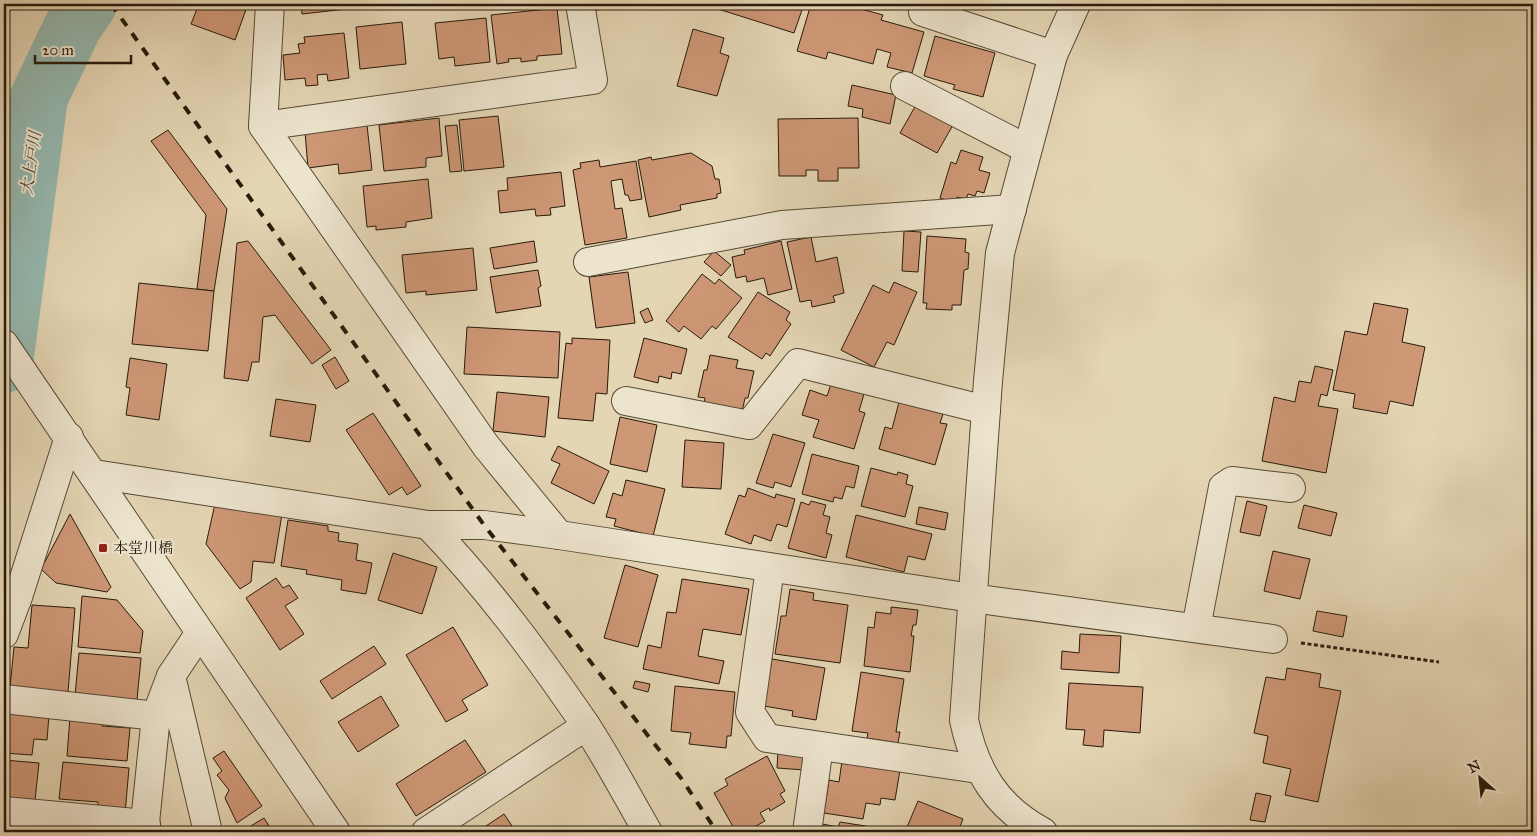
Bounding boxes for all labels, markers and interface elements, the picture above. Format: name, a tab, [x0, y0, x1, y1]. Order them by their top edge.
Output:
scale bar	[35, 32, 131, 64]
text: 20 m	[42, 41, 74, 59]
water label: 大上戸川	[17, 128, 45, 196]
place label: 本堂川橋	[113, 539, 173, 557]
marker: 本堂川橋	[97, 542, 109, 554]
north arrow	[1454, 754, 1504, 804]
text: N	[1465, 757, 1484, 777]

